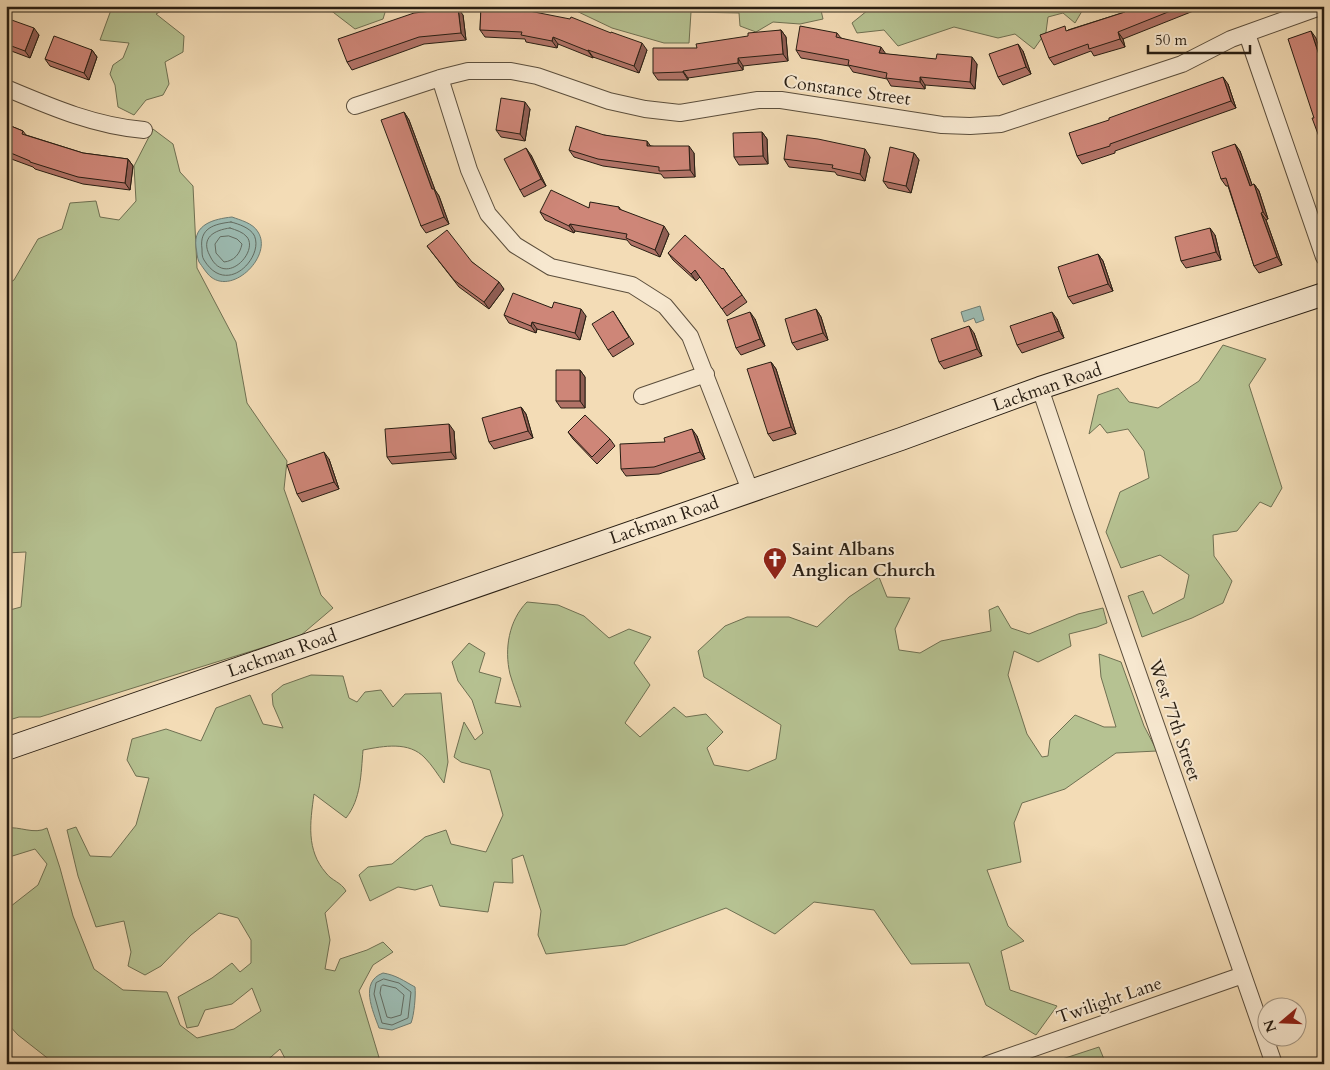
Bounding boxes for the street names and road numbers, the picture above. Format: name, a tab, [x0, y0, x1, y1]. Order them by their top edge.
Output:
street label: Constance Street	[782, 69, 912, 112]
street label: Lackman Road	[989, 357, 1106, 418]
street label: Lackman Road	[606, 490, 723, 551]
street label: Lackman Road	[224, 623, 341, 684]
street label: West 77th Street	[1142, 655, 1207, 784]
street label: Twilight Lane	[1053, 971, 1165, 1030]

